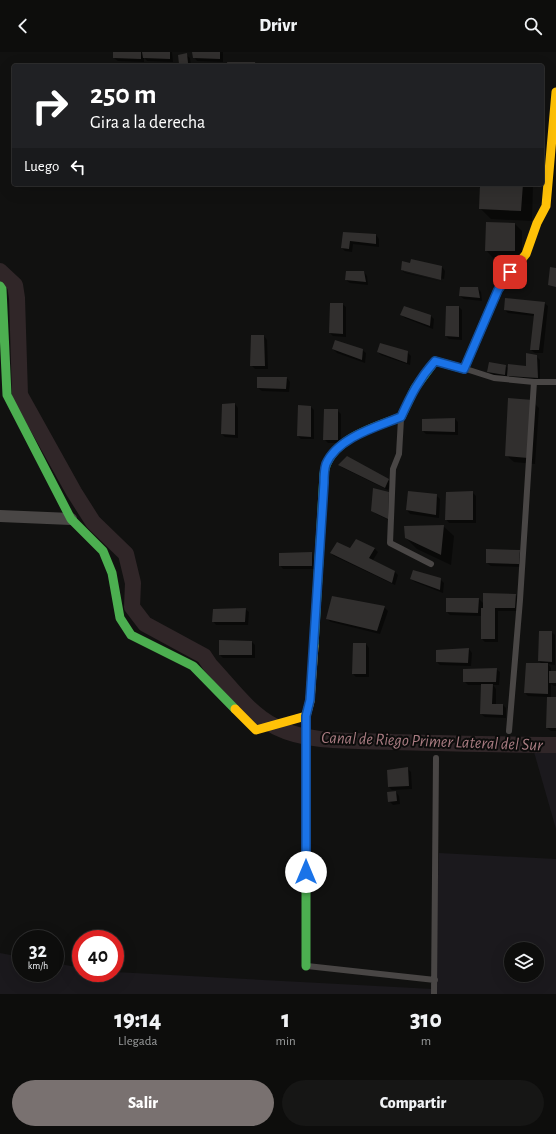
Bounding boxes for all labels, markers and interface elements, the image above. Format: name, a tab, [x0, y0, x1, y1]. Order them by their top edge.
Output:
icon: back	[12, 15, 34, 37]
icon: search	[522, 15, 544, 37]
text: Drivr	[259, 17, 297, 35]
icon: right	[24, 80, 76, 132]
text: 250 m	[90, 81, 157, 109]
text: Gira a la derecha	[90, 114, 205, 132]
icon: left	[67, 156, 89, 178]
text: Luego	[24, 159, 59, 174]
pin	[493, 255, 527, 289]
icon: arrive	[499, 261, 521, 283]
water label: Canal de Riego Primer Lateral del Sur	[321, 729, 544, 753]
position arrow	[285, 851, 327, 893]
speed limit sign: 40	[72, 930, 124, 982]
text: 32	[29, 941, 47, 961]
map controls	[504, 942, 544, 982]
button: layers	[504, 942, 544, 982]
text: km/h	[28, 961, 48, 971]
text: 19:14	[114, 1008, 161, 1032]
text: 1	[281, 1008, 290, 1032]
text: 310	[410, 1008, 442, 1032]
text: Llegada	[118, 1035, 157, 1048]
text: min	[276, 1035, 296, 1048]
text: m	[421, 1035, 431, 1048]
button: Salir	[12, 1080, 274, 1126]
button: Compartir	[282, 1080, 544, 1126]

